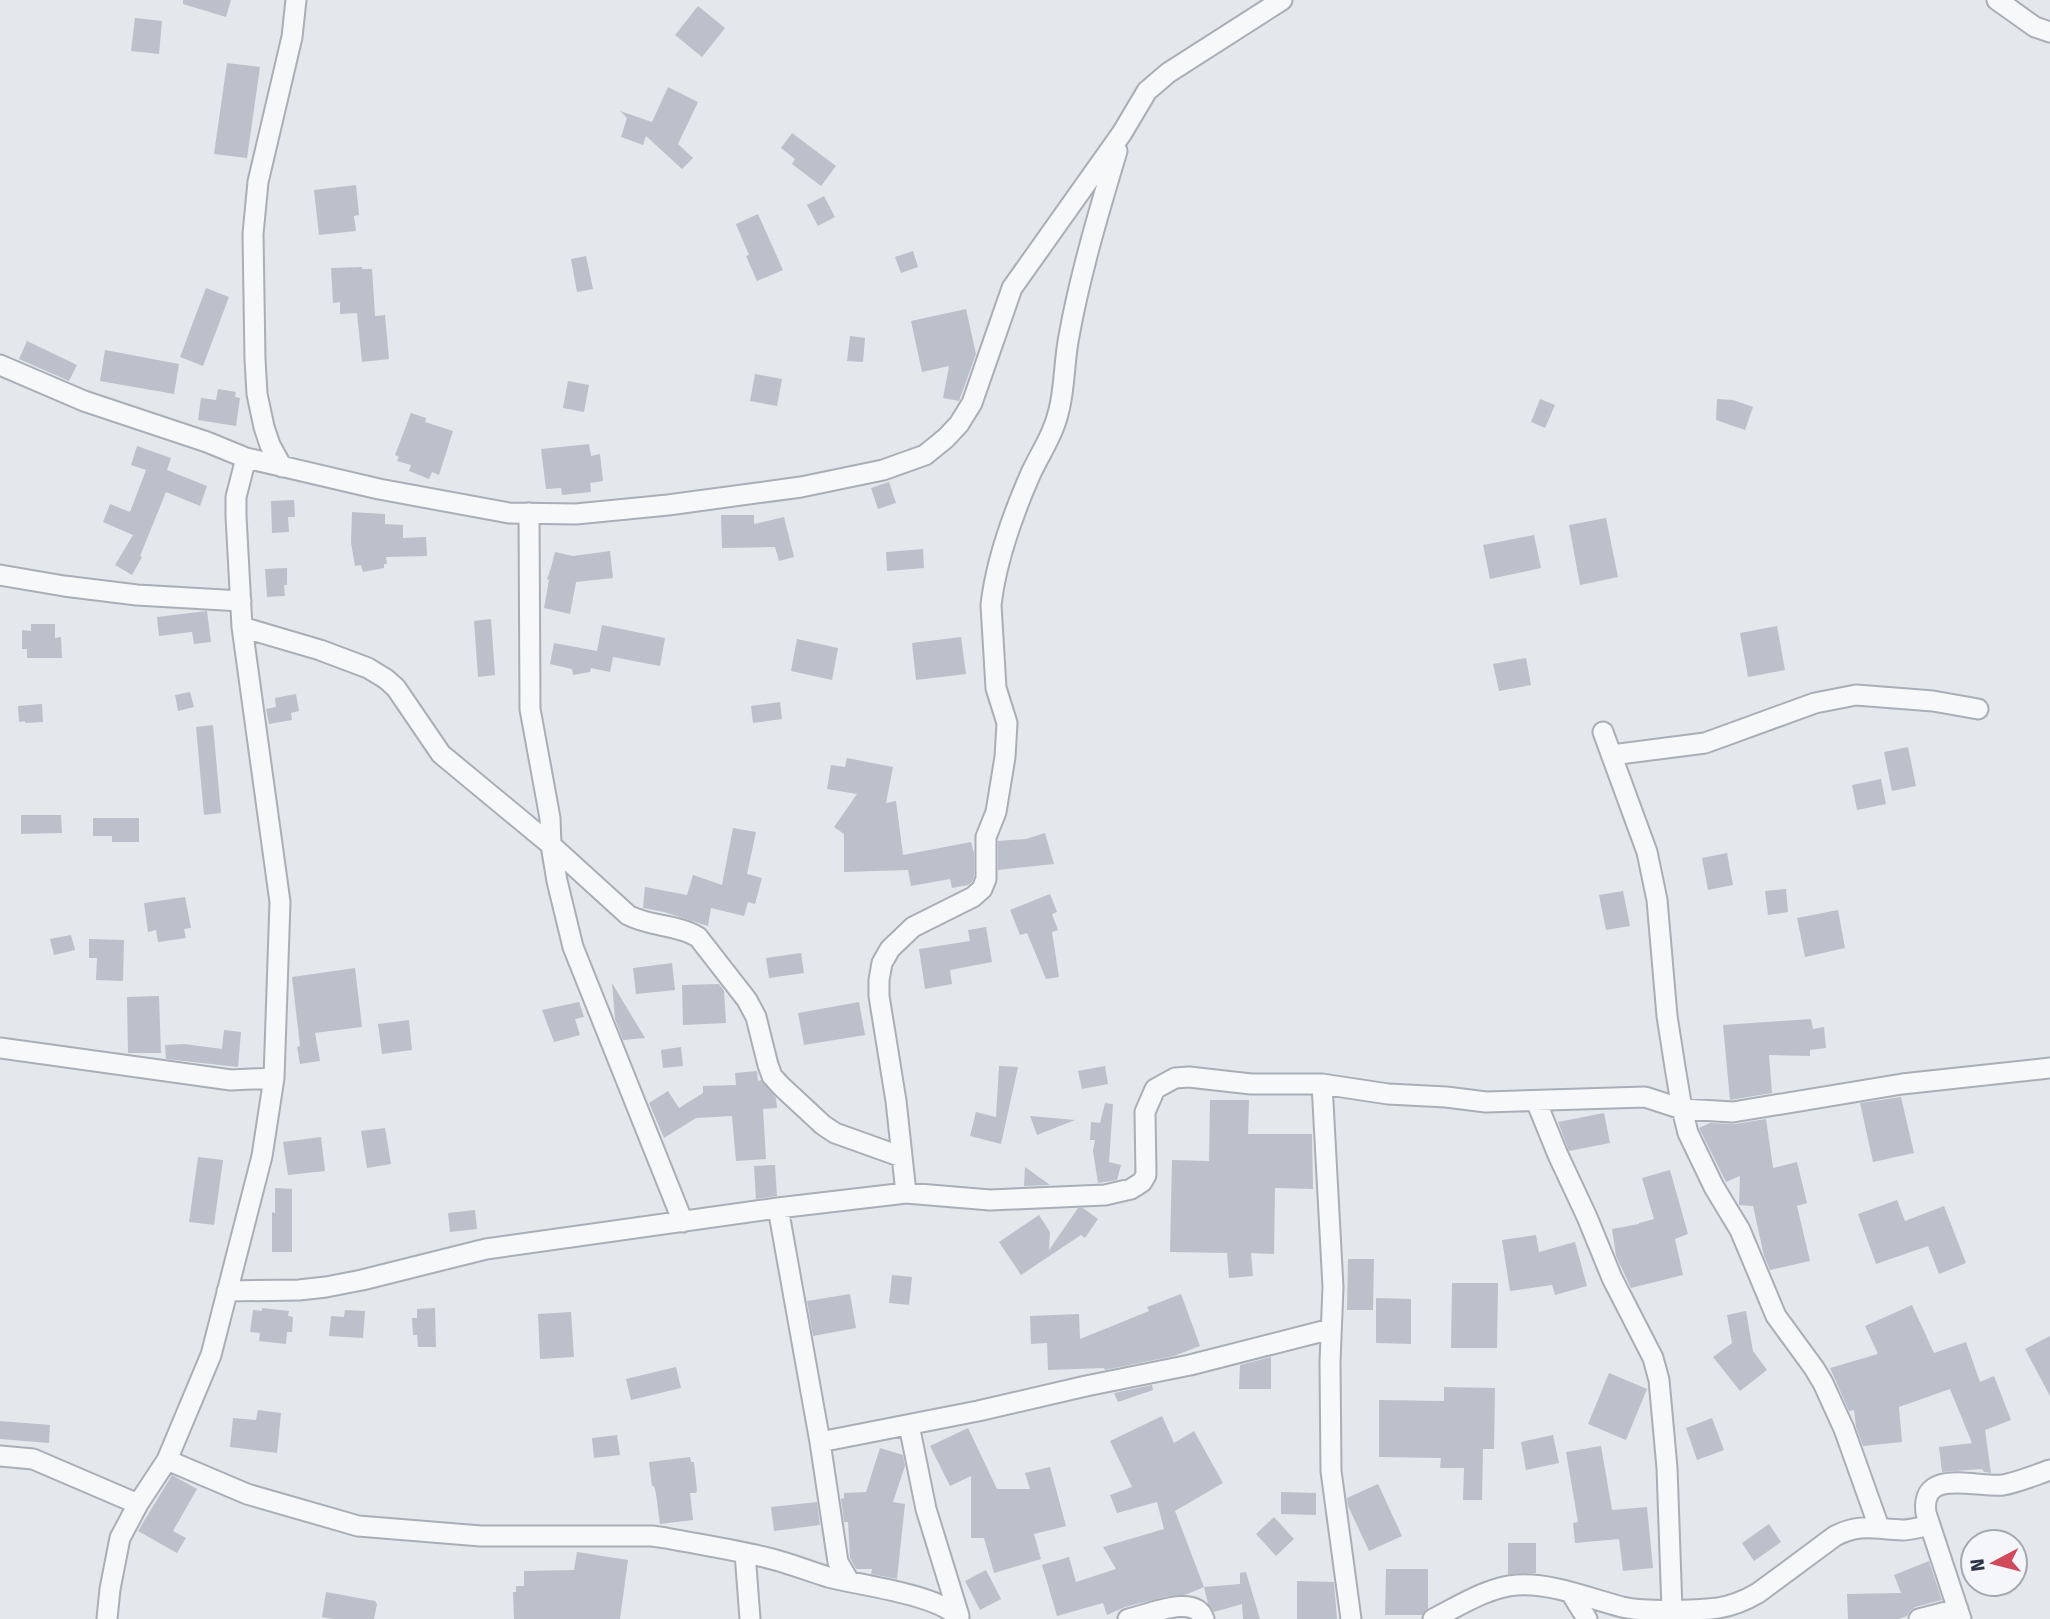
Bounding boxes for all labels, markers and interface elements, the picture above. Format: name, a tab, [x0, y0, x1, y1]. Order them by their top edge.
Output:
north arrow	[1959, 1528, 2029, 1598]
text: N	[1965, 1557, 1990, 1573]

